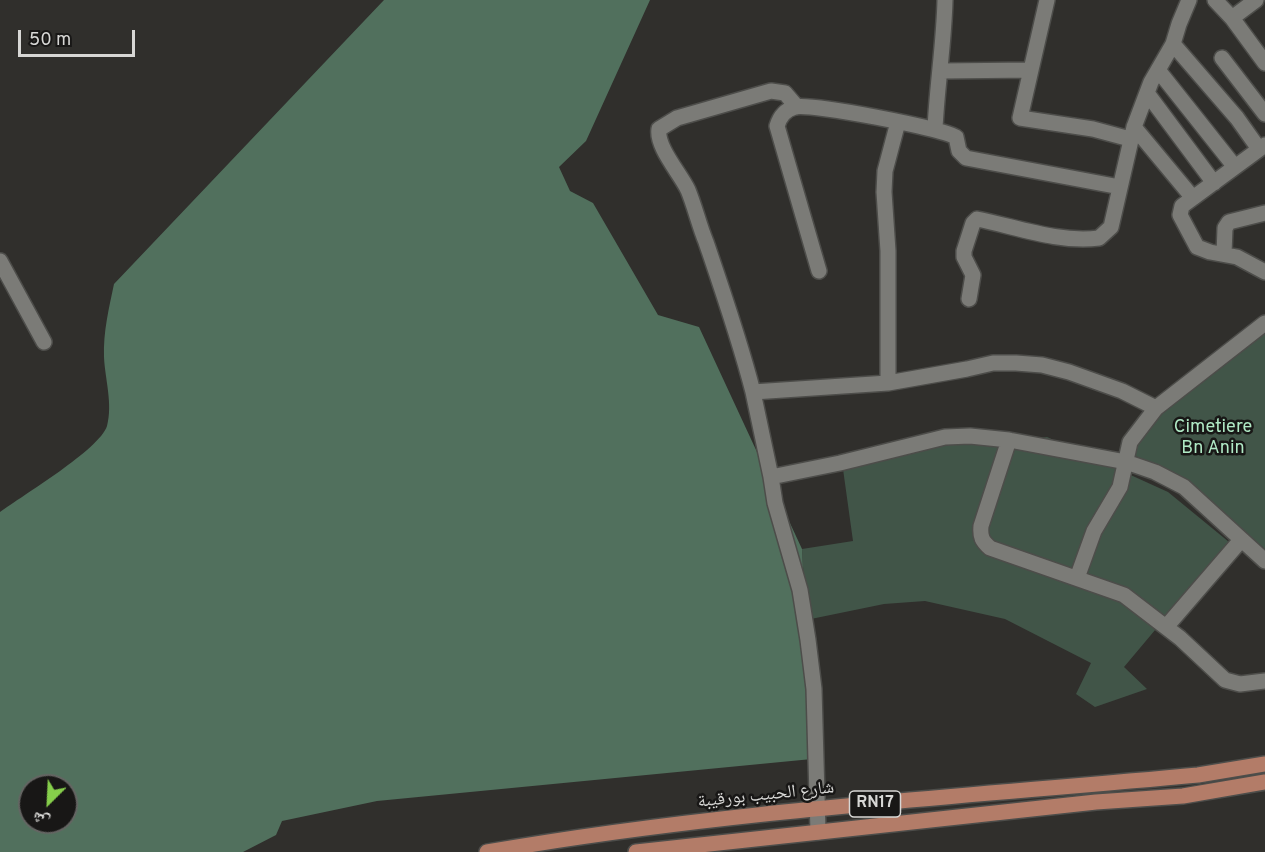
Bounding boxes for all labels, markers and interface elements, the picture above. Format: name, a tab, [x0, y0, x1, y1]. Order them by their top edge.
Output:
scale bar	[21, 18, 138, 56]
text: 50 m	[29, 29, 71, 52]
park label: Cimetiere Bn Anin	[1174, 417, 1252, 460]
north arrow	[18, 774, 78, 834]
street label: شارع الحبيب بورقيبة	[697, 778, 835, 814]
road number: RN17	[850, 791, 900, 817]
text: ش	[30, 806, 53, 831]

